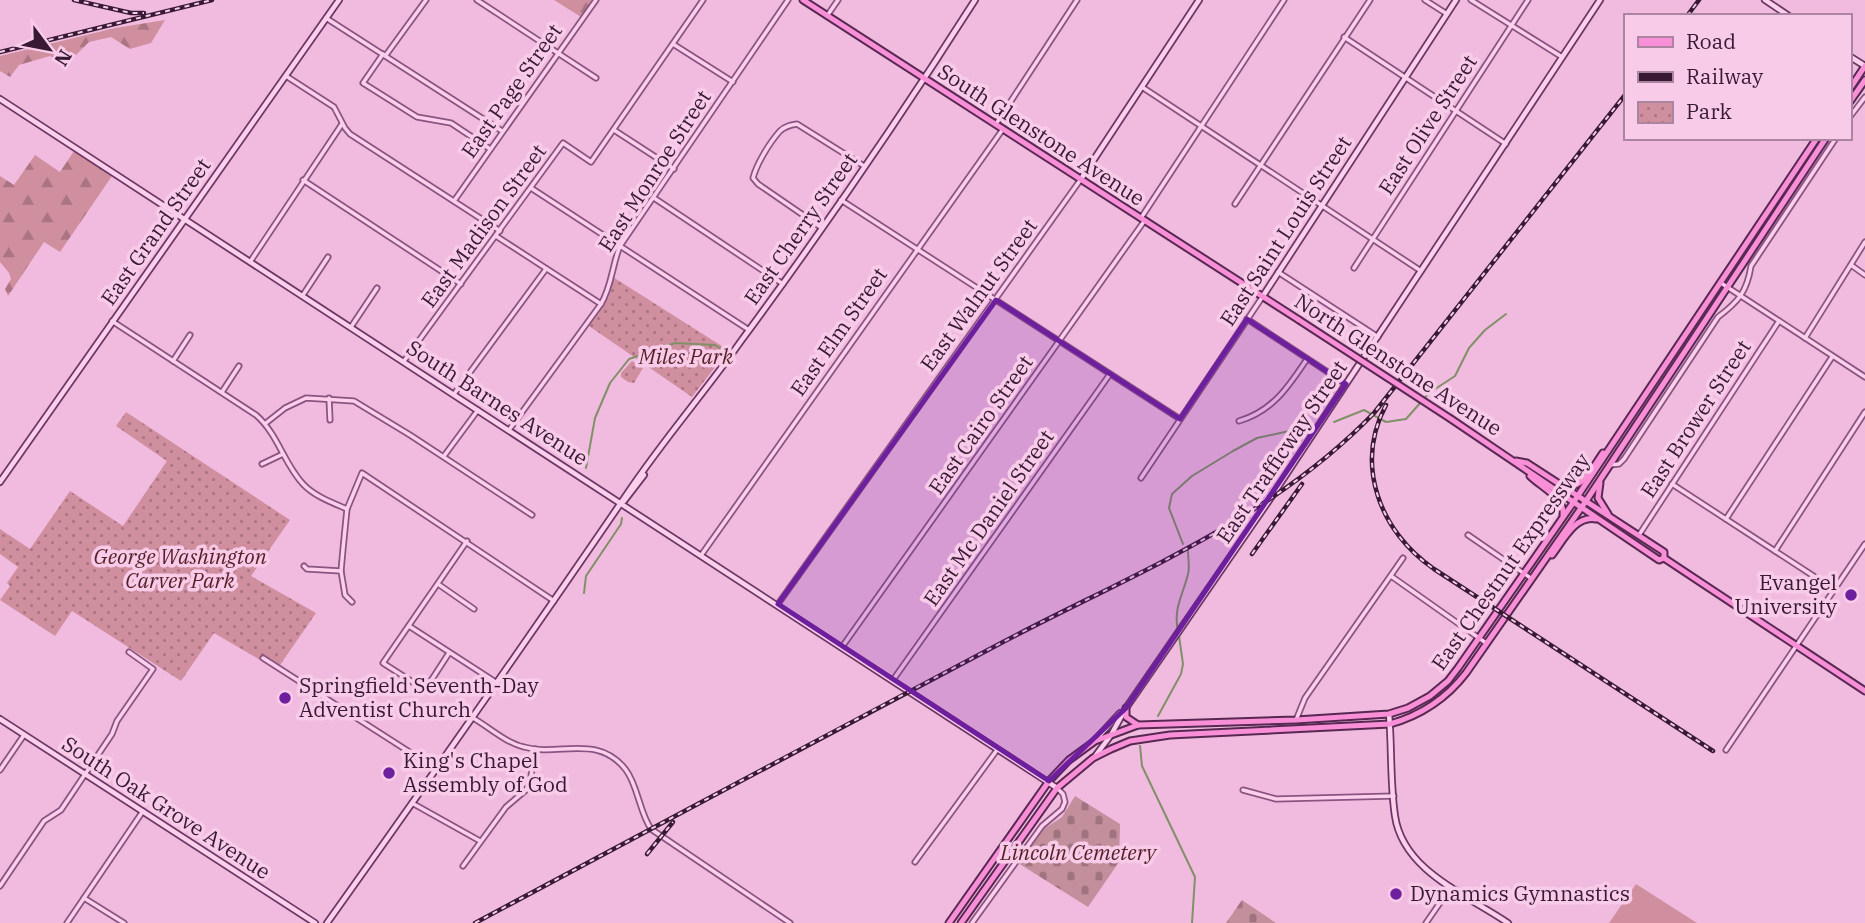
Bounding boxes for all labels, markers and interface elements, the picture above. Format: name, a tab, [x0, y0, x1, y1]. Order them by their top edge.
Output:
north arrow	[14, 14, 84, 84]
legend	[1624, 14, 1851, 140]
street label: East Page Street	[454, 18, 568, 163]
text: Road	[1686, 27, 1736, 55]
text: N	[49, 45, 78, 71]
street label: East Olive Street	[1371, 49, 1483, 200]
street label: South Glenstone Avenue	[933, 57, 1150, 212]
text: Railway	[1686, 62, 1764, 90]
street label: East Monroe Street	[591, 84, 717, 257]
text: Park	[1686, 97, 1733, 125]
street label: East Saint Louis Street	[1213, 130, 1357, 331]
street label: East Madison Street	[414, 138, 552, 313]
street label: East Cherry Street	[737, 147, 863, 310]
street label: East Grand Street	[94, 152, 216, 310]
street label: East Walnut Street	[913, 213, 1043, 376]
street label: East Elm Street	[783, 262, 893, 401]
street label: North Glenstone Avenue	[1290, 287, 1508, 442]
street label: South Barnes Avenue	[401, 333, 594, 471]
street label: East Brower Street	[1634, 334, 1757, 503]
park label: Miles Park	[638, 342, 734, 370]
street label: East Cairo Street	[922, 349, 1039, 500]
street label: East Trafficway Street	[1209, 354, 1353, 548]
street label: East Mc Daniel Street	[917, 424, 1060, 611]
street label: East Chestnut Expressway	[1424, 447, 1596, 676]
park label: George Washington Carver Park	[93, 542, 267, 594]
place label: Evangel University	[1734, 568, 1838, 620]
marker: Evangel University	[1843, 587, 1859, 603]
place label: Springfield Seventh-Day Adventist Church	[299, 671, 540, 723]
marker: Springfield Seventh-Day Adventist Church	[277, 690, 293, 706]
street label: South Oak Grove Avenue	[57, 729, 276, 885]
place label: King's Chapel Assembly of God	[403, 746, 568, 798]
marker: King's Chapel Assembly of God	[381, 765, 397, 781]
park label: Lincoln Cemetery	[999, 838, 1158, 866]
place label: Dynamics Gymnastics	[1410, 879, 1630, 907]
marker: Dynamics Gymnastics	[1388, 886, 1404, 902]

